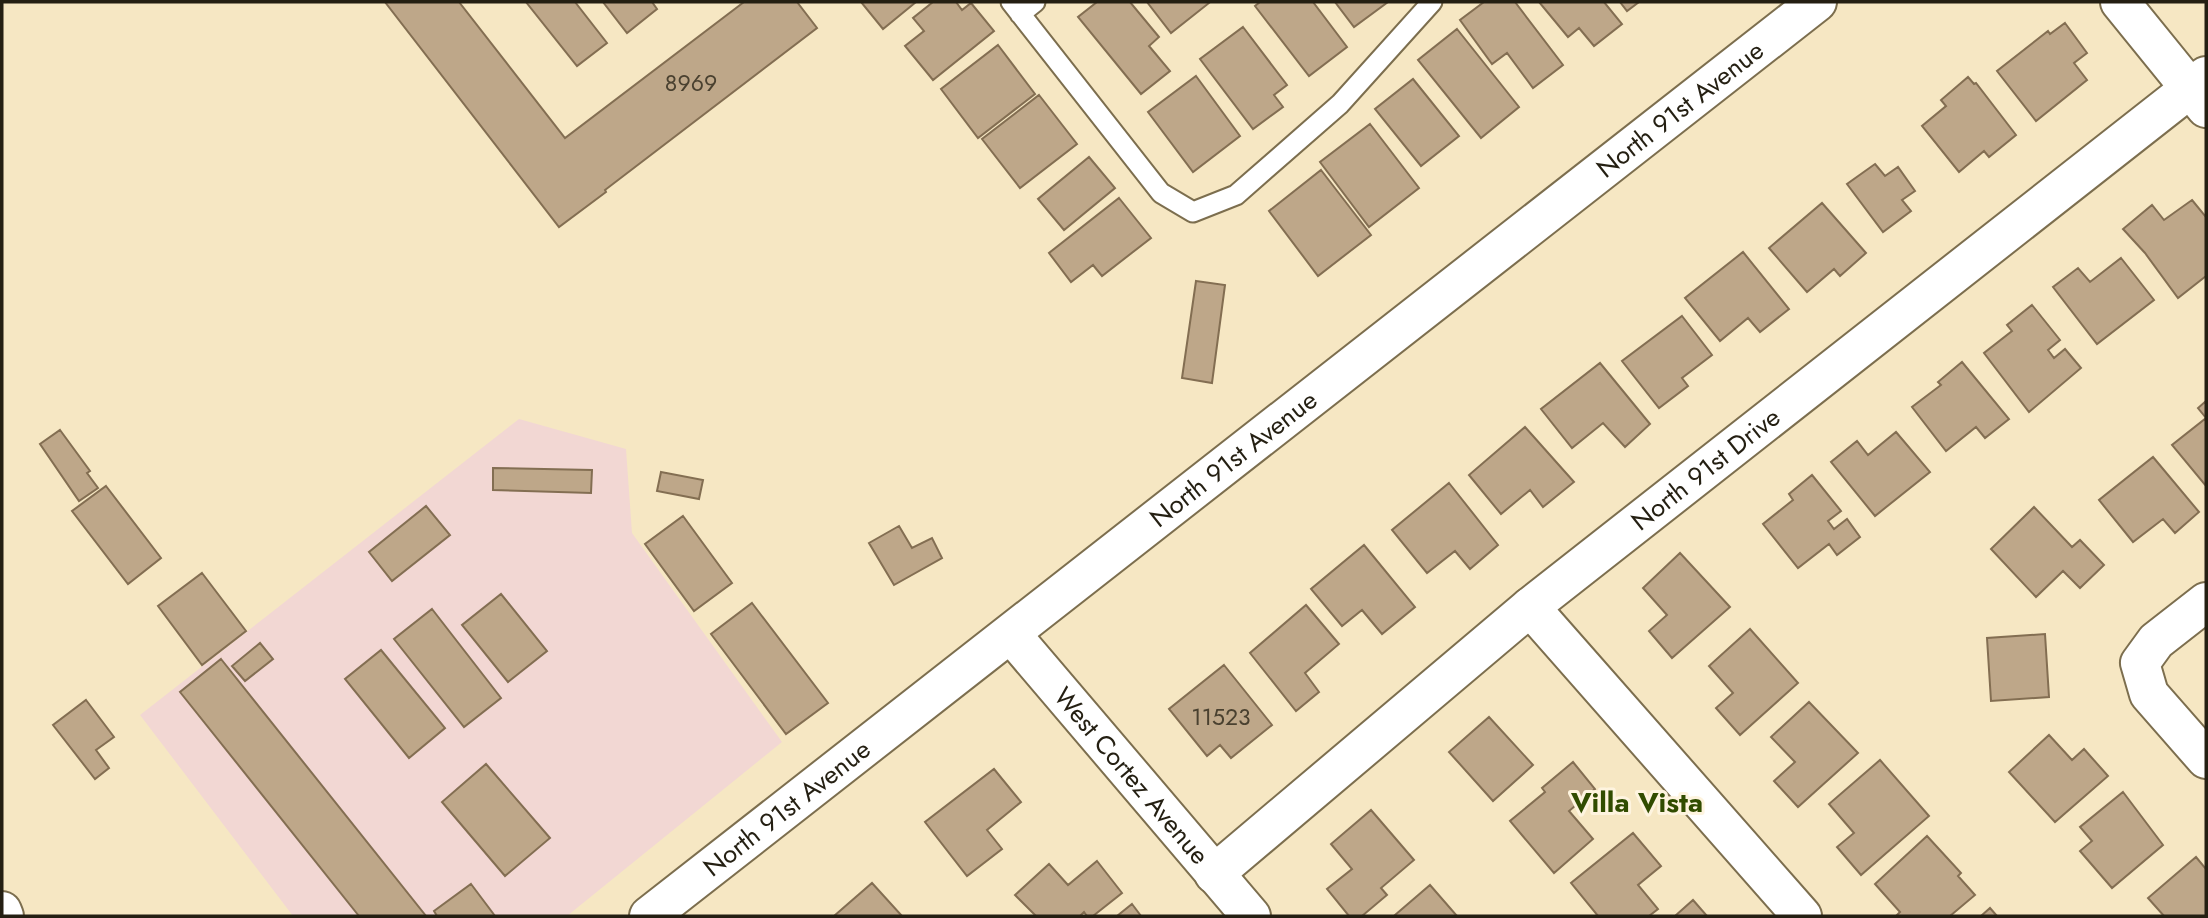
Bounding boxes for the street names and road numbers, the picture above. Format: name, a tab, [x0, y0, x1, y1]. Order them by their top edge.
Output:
street label: North 91st Avenue	[1588, 32, 1772, 187]
street label: North 91st Avenue	[1142, 381, 1325, 536]
street label: North 91st Drive	[1623, 399, 1788, 540]
street label: West Cortez Avenue	[1045, 679, 1218, 873]
street label: North 91st Avenue	[695, 731, 879, 886]

